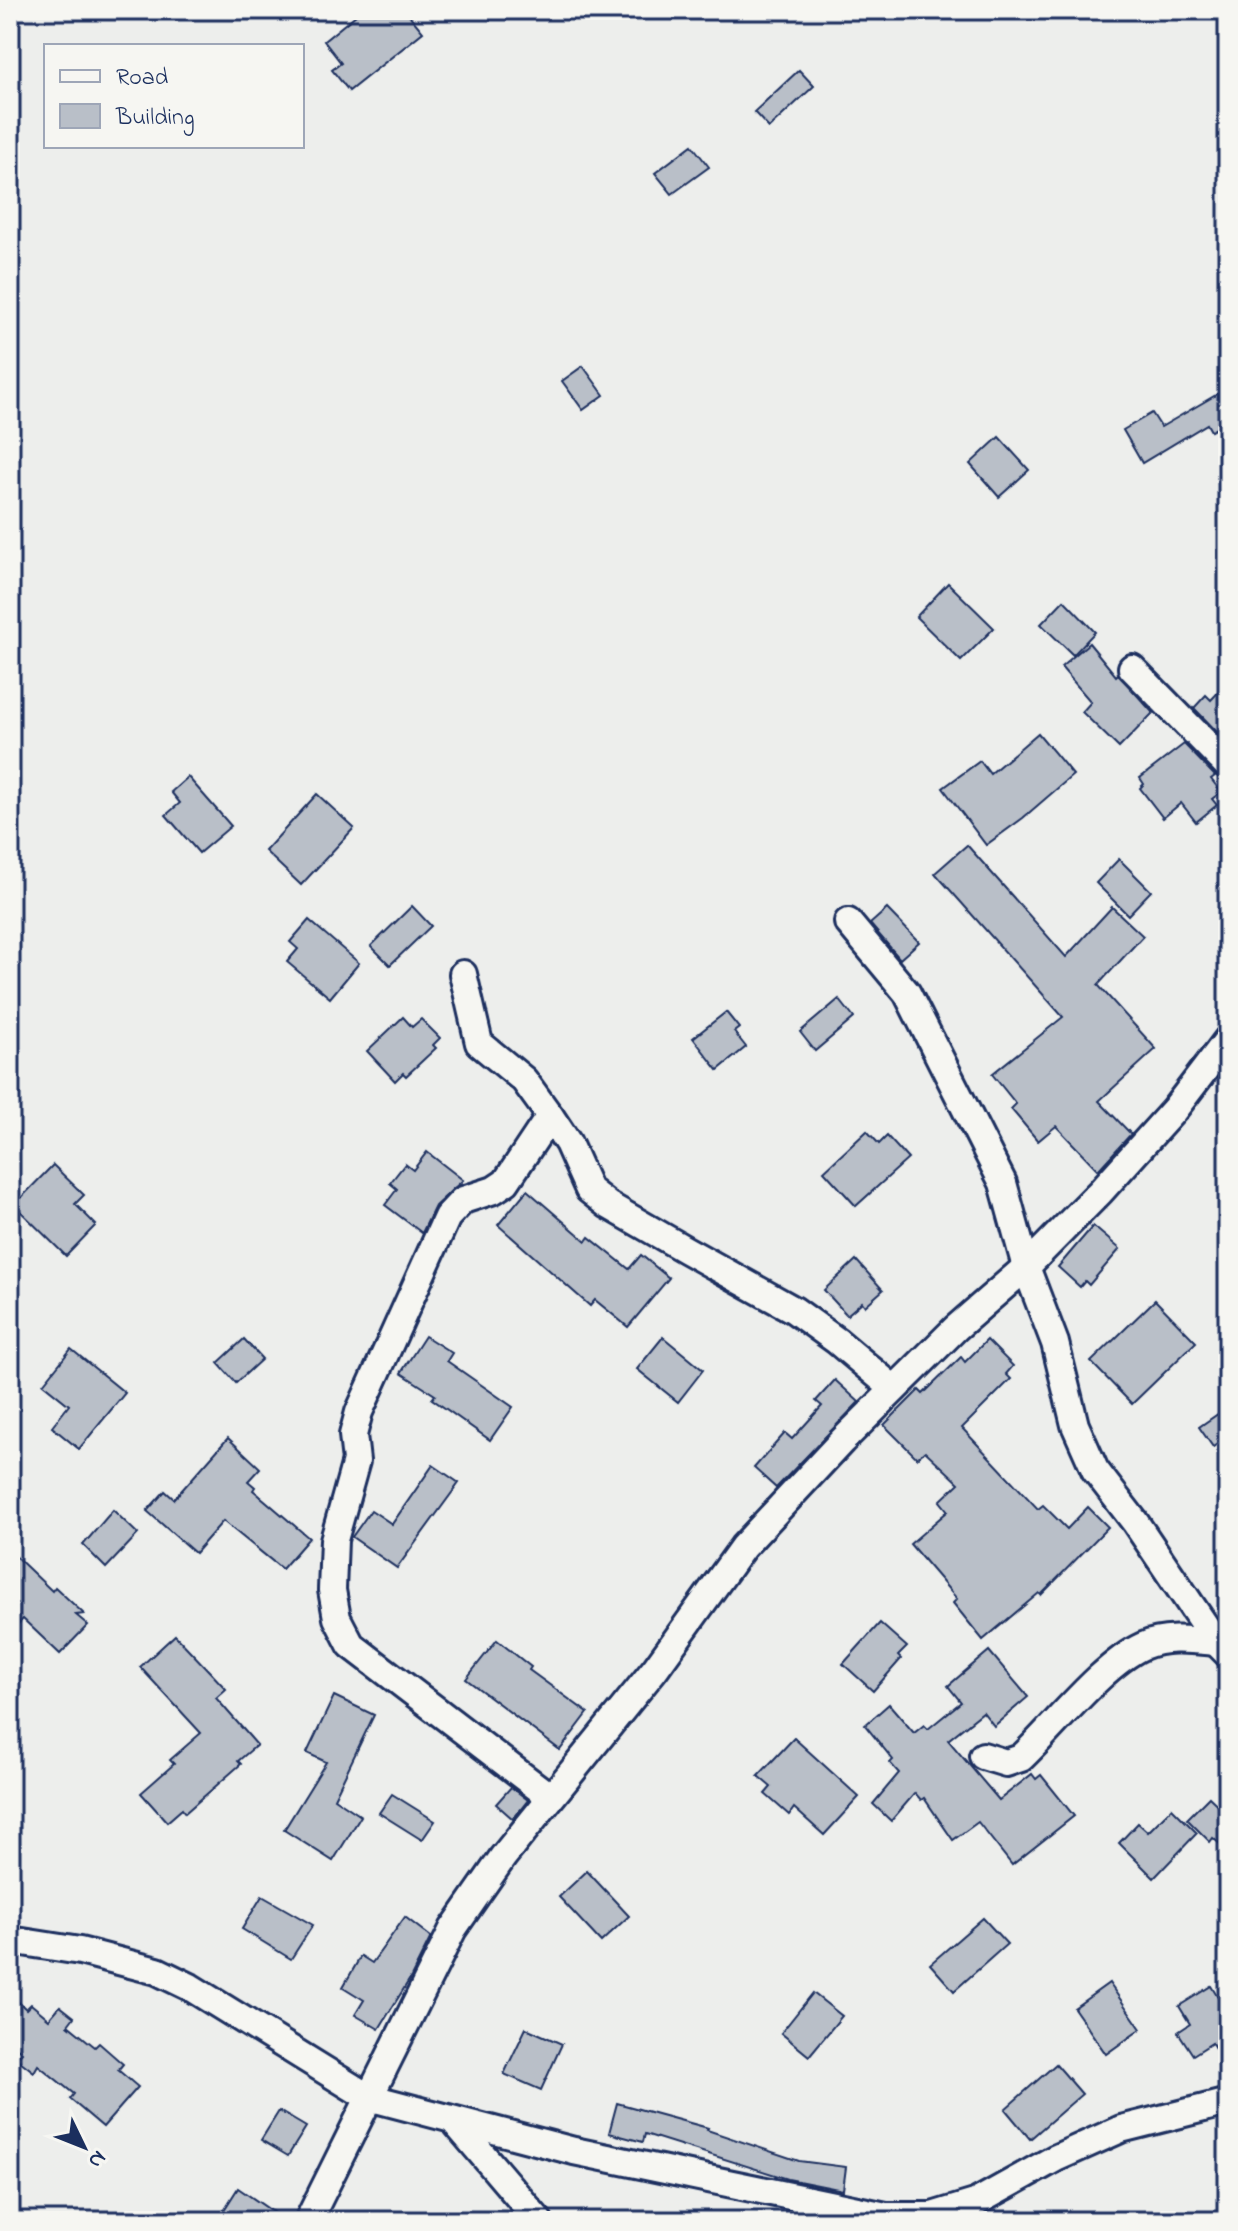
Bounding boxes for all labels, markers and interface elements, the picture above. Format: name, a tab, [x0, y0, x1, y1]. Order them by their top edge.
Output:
legend	[44, 44, 304, 148]
text: Road	[116, 61, 169, 96]
text: Building	[115, 101, 195, 136]
north arrow	[44, 2107, 124, 2187]
text: N	[80, 2142, 113, 2175]

